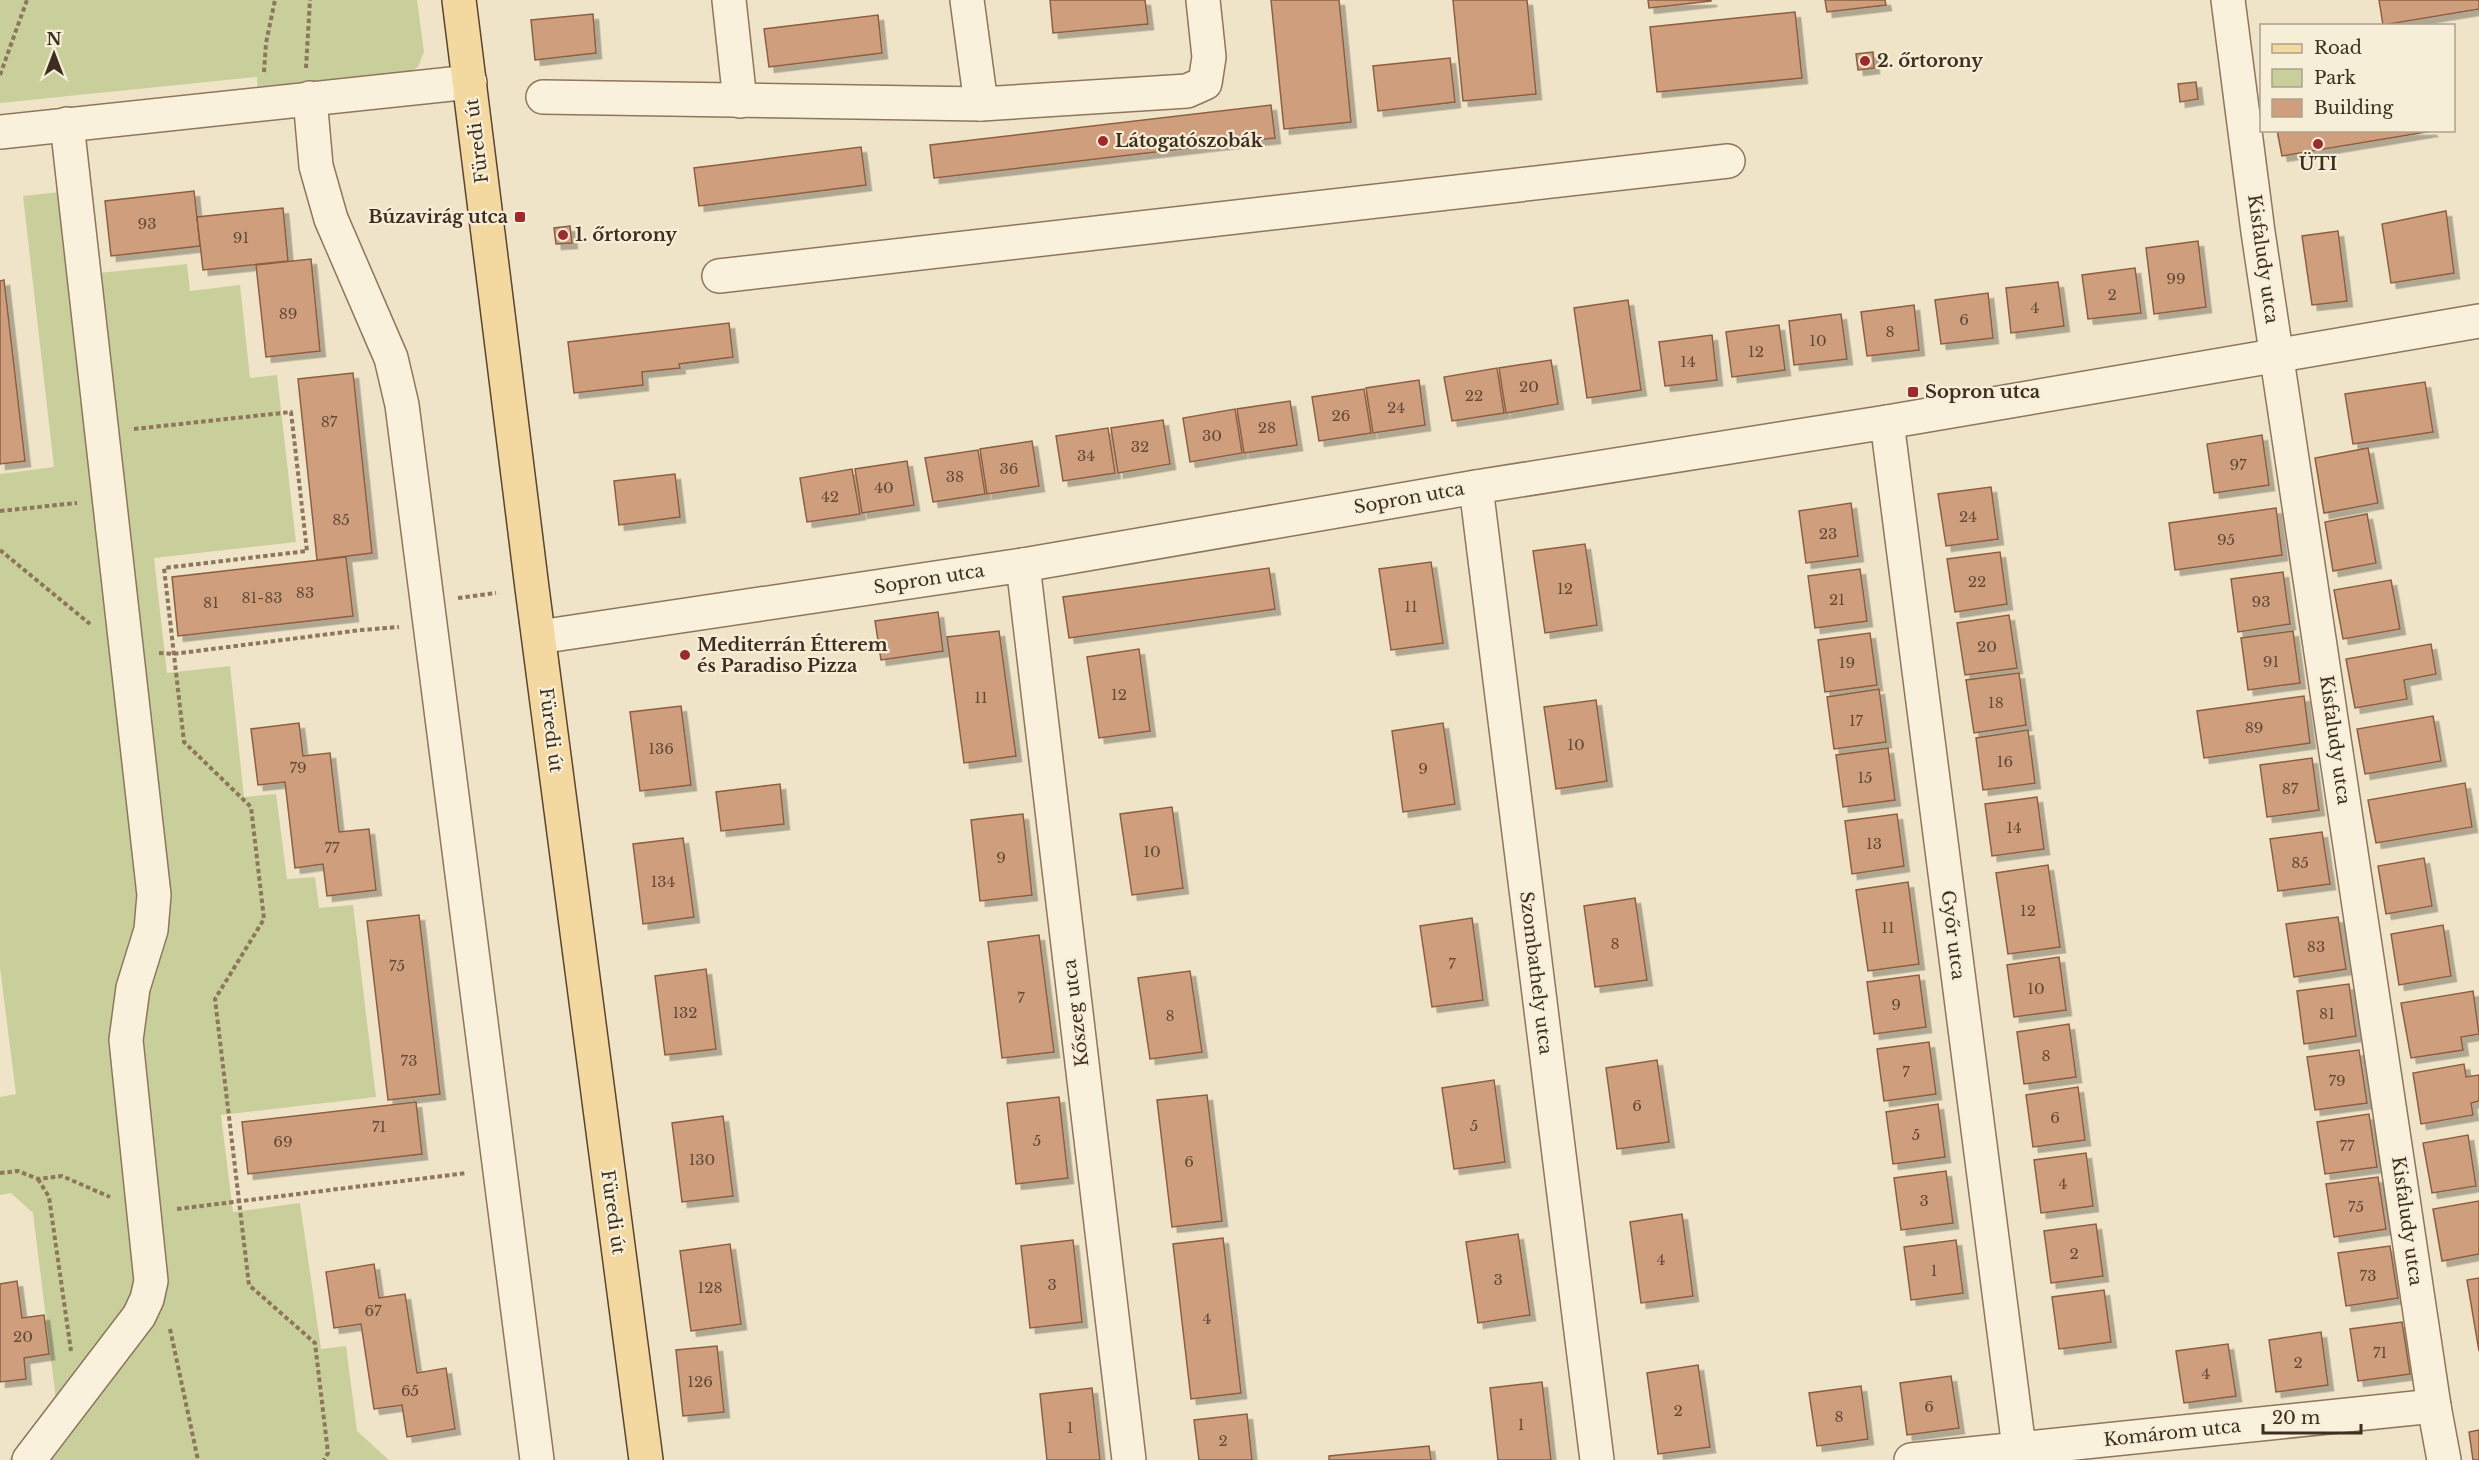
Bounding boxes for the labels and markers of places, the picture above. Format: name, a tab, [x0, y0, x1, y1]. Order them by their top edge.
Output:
place label: 2. őrtorony	[1877, 50, 1983, 72]
marker: 2. őrtorony	[1858, 54, 1872, 68]
place label: Látogatószobák	[1115, 130, 1264, 152]
marker: Látogatószobák	[1096, 134, 1110, 148]
marker: ÜTI	[2311, 137, 2325, 151]
place label: ÜTI	[2299, 152, 2337, 175]
place label: Búzavirág utca	[368, 206, 509, 228]
marker: Búzavirág utca	[513, 210, 527, 224]
place label: 1. őrtorony	[575, 224, 677, 246]
marker: 1. őrtorony	[556, 228, 570, 242]
place label: Sopron utca	[1925, 381, 2041, 403]
marker: Sopron utca	[1906, 385, 1920, 399]
place label: Mediterrán Étterem és Paradiso Pizza	[697, 633, 888, 677]
marker: Mediterrán Étterem és Paradiso Pizza	[678, 648, 692, 662]

